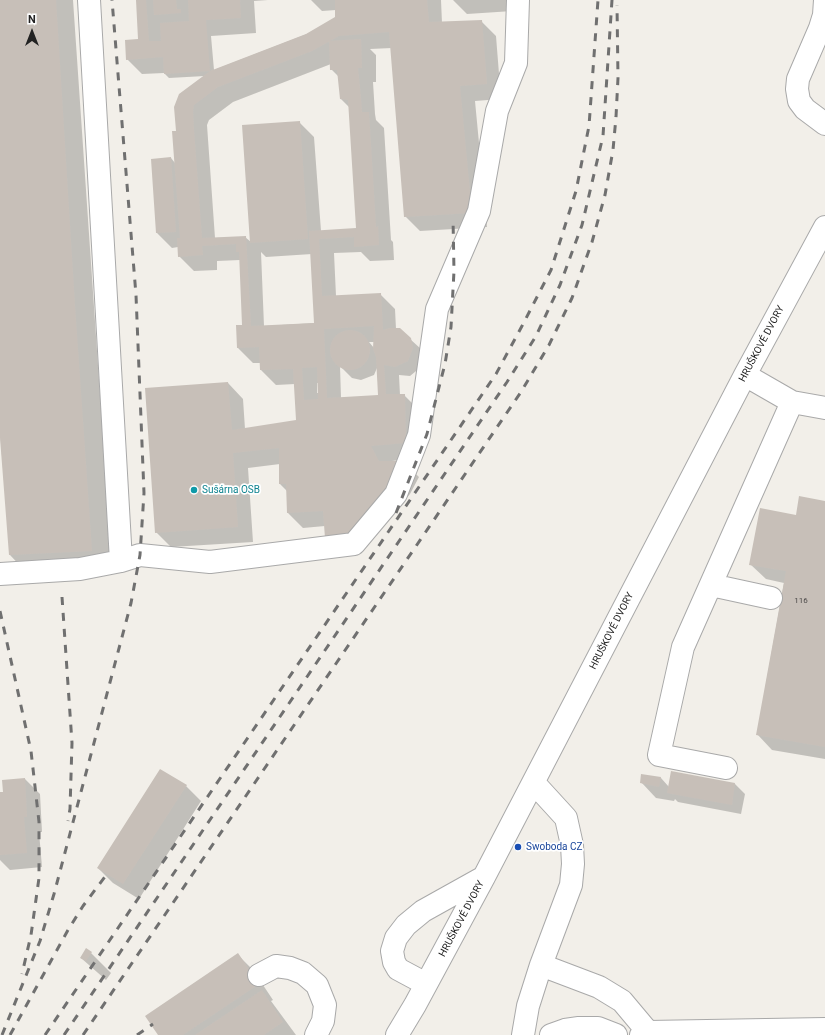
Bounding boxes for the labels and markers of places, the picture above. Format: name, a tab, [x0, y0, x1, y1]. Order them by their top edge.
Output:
place label: Sušárna OSB	[202, 484, 260, 496]
marker: Sušárna OSB	[189, 485, 199, 495]
place label: Swoboda CZ	[526, 841, 583, 853]
marker: Swoboda CZ	[513, 842, 523, 852]

